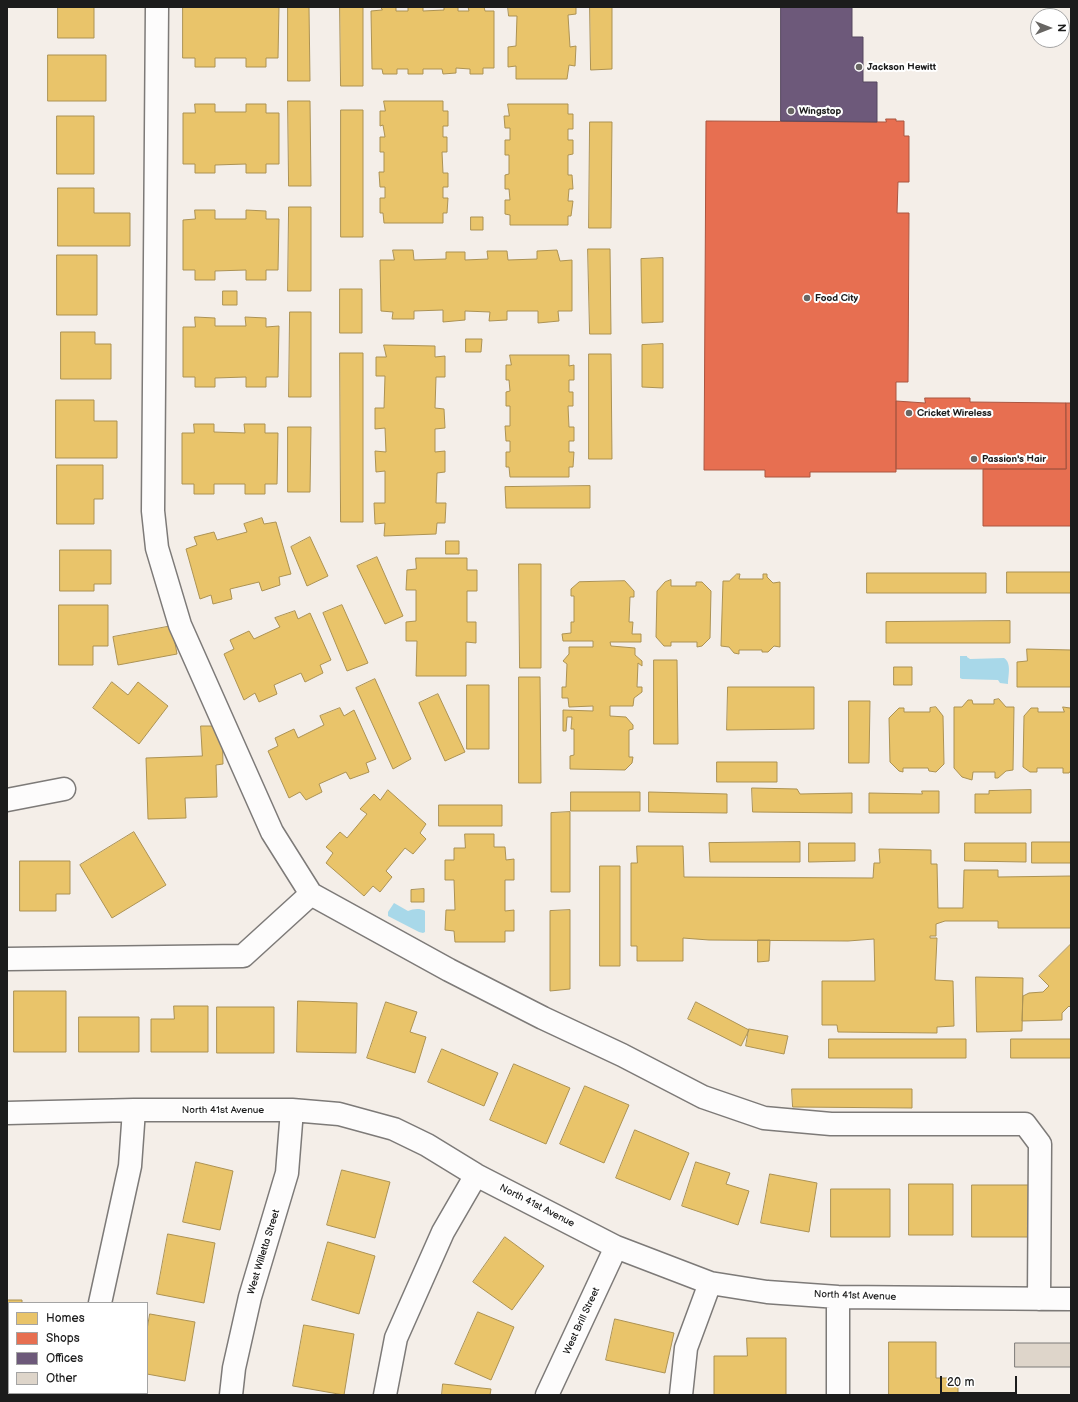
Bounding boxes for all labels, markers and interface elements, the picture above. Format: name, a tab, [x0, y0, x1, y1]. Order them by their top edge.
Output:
north arrow	[1030, 8, 1070, 48]
text: N	[1055, 24, 1068, 32]
place label: Jackson Hewitt	[867, 61, 936, 73]
marker: Jackson Hewitt	[854, 62, 864, 72]
place label: Wingstop	[799, 105, 841, 117]
marker: Wingstop	[786, 106, 796, 116]
place label: Food City	[815, 292, 858, 304]
marker: Food City	[802, 293, 812, 303]
place label: Cricket Wireless	[917, 407, 992, 419]
marker: Cricket Wireless	[904, 408, 914, 418]
place label: Passion's Hair	[982, 453, 1046, 465]
marker: Passion's Hair	[969, 454, 979, 464]
street label: North 41st Avenue	[182, 1104, 264, 1116]
street label: North 41st Avenue	[498, 1182, 576, 1230]
street label: West Willetta Street	[245, 1208, 283, 1296]
street label: West Brill Street	[561, 1286, 603, 1356]
street label: North 41st Avenue	[814, 1289, 896, 1303]
legend	[8, 1302, 148, 1394]
text: Homes	[46, 1311, 85, 1326]
text: Shops	[46, 1331, 80, 1346]
text: Offices	[46, 1351, 83, 1366]
scale bar	[942, 1368, 1019, 1394]
text: Other	[46, 1371, 77, 1386]
text: 20 m	[947, 1375, 974, 1390]

